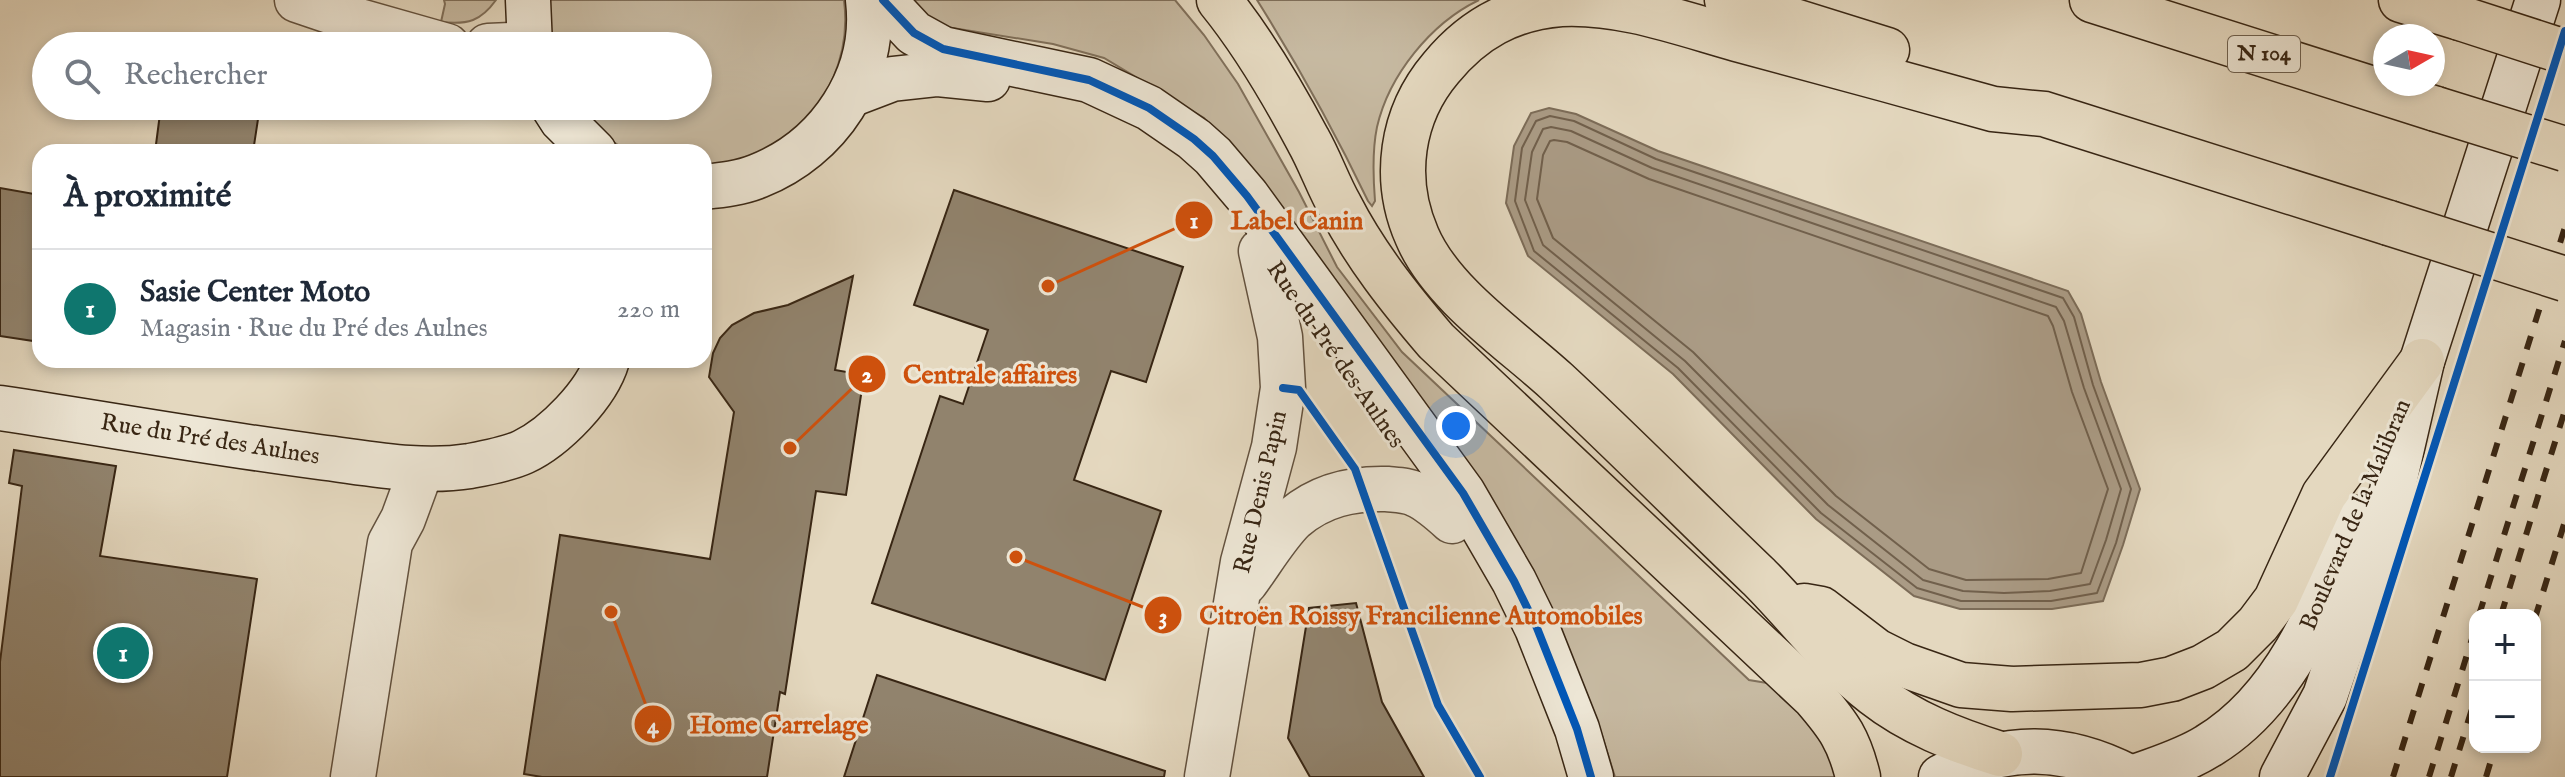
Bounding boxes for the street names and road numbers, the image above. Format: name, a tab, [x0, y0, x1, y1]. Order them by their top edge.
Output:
road number: N 104	[2228, 36, 2300, 72]
street label: Rue du Pré des Aulnes	[1259, 255, 1411, 455]
street label: Boulevard de la Malibran	[2293, 394, 2419, 635]
street label: Rue du Pré des Aulnes	[98, 407, 322, 473]
street label: Rue Denis Papin	[1227, 407, 1295, 576]

